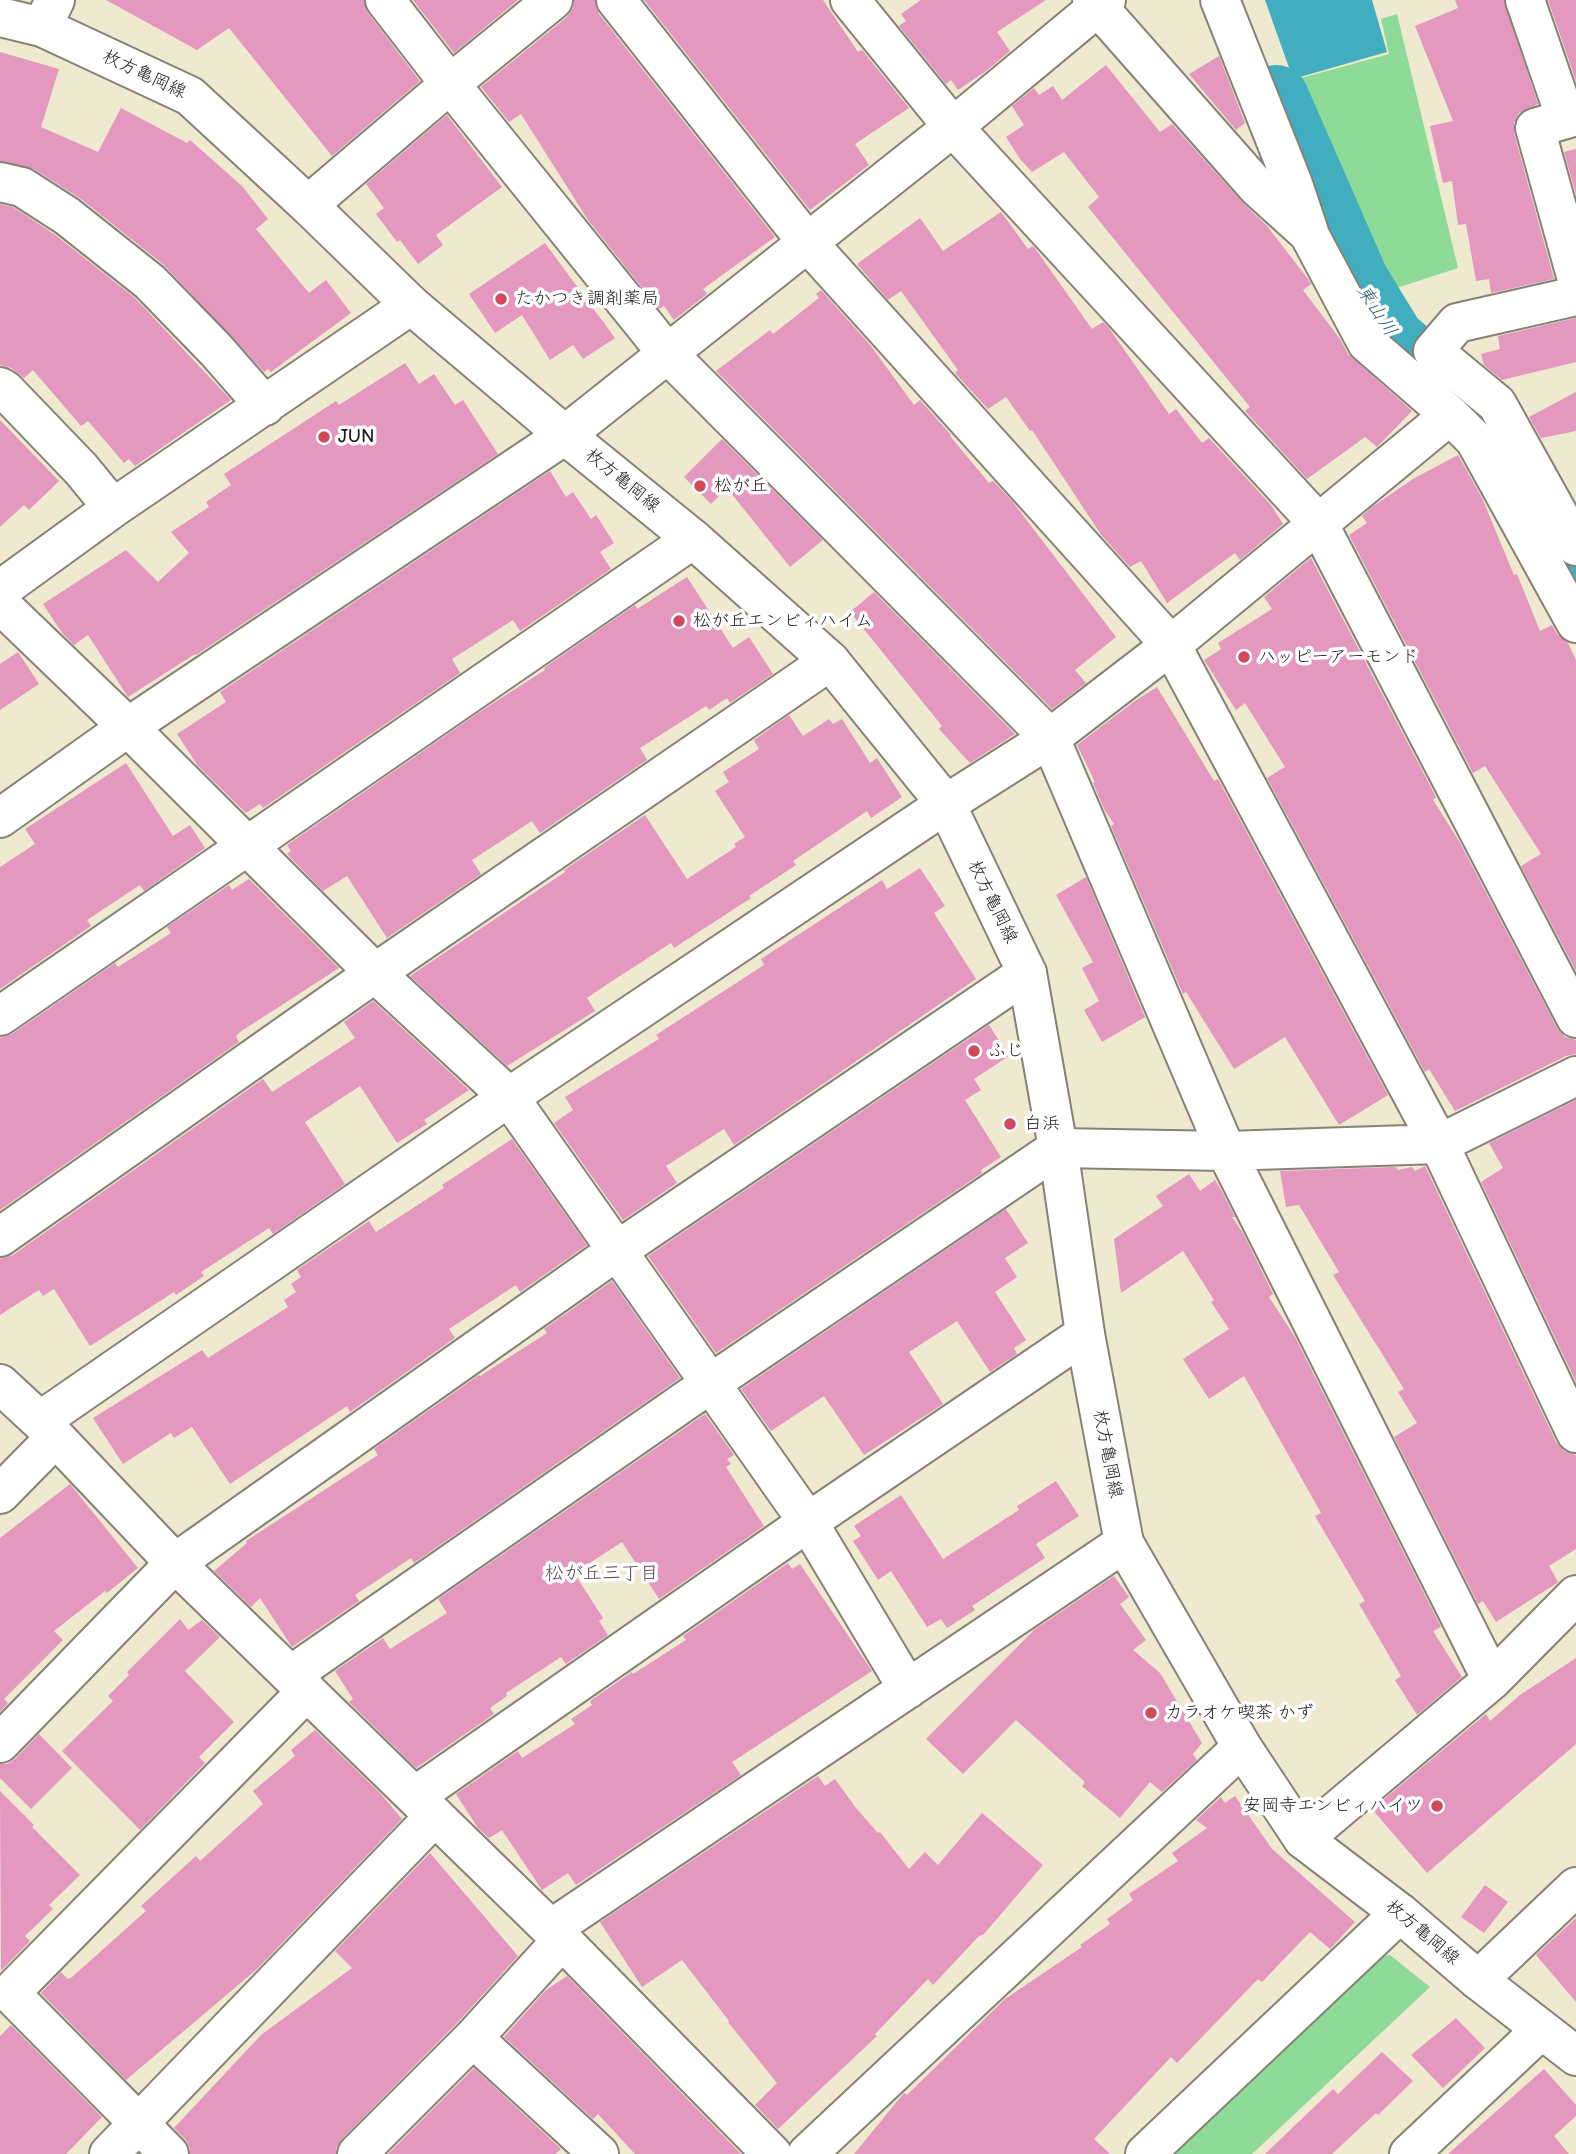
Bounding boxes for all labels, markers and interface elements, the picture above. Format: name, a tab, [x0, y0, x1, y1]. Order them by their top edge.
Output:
street label: 枚方亀岡線	[99, 46, 189, 104]
water label: 東山川	[1351, 281, 1401, 341]
place label: たかつき調剤薬局	[515, 288, 659, 310]
marker: たかつき調剤薬局	[493, 291, 509, 307]
place label: JUN	[338, 426, 374, 448]
marker: JUN	[316, 429, 332, 445]
street label: 枚方亀岡線	[580, 444, 664, 518]
place label: 松が丘	[714, 475, 768, 497]
marker: 松が丘	[692, 478, 708, 494]
place label: 松が丘エンビィハイム	[693, 610, 873, 632]
marker: 松が丘エンビィハイム	[671, 613, 687, 629]
place label: ハッピーアーモンド	[1258, 646, 1418, 668]
marker: ハッピーアーモンド	[1236, 649, 1252, 665]
street label: 枚方亀岡線	[963, 857, 1021, 947]
place label: ふじ	[988, 1040, 1024, 1062]
marker: ふじ	[966, 1043, 982, 1059]
place label: 白浜	[1024, 1113, 1060, 1135]
marker: 白浜	[1002, 1116, 1018, 1132]
street label: 枚方亀岡線	[1088, 1408, 1126, 1500]
district label: 松が丘三丁目	[545, 1563, 659, 1585]
place label: カラオケ喫茶 かず	[1165, 1702, 1314, 1724]
marker: カラオケ喫茶 かず	[1143, 1705, 1159, 1721]
place label: 安岡寺エンビィハイツ	[1243, 1795, 1423, 1817]
marker: 安岡寺エンビィハイツ	[1429, 1798, 1445, 1814]
street label: 枚方亀岡線	[1381, 1896, 1463, 1970]

